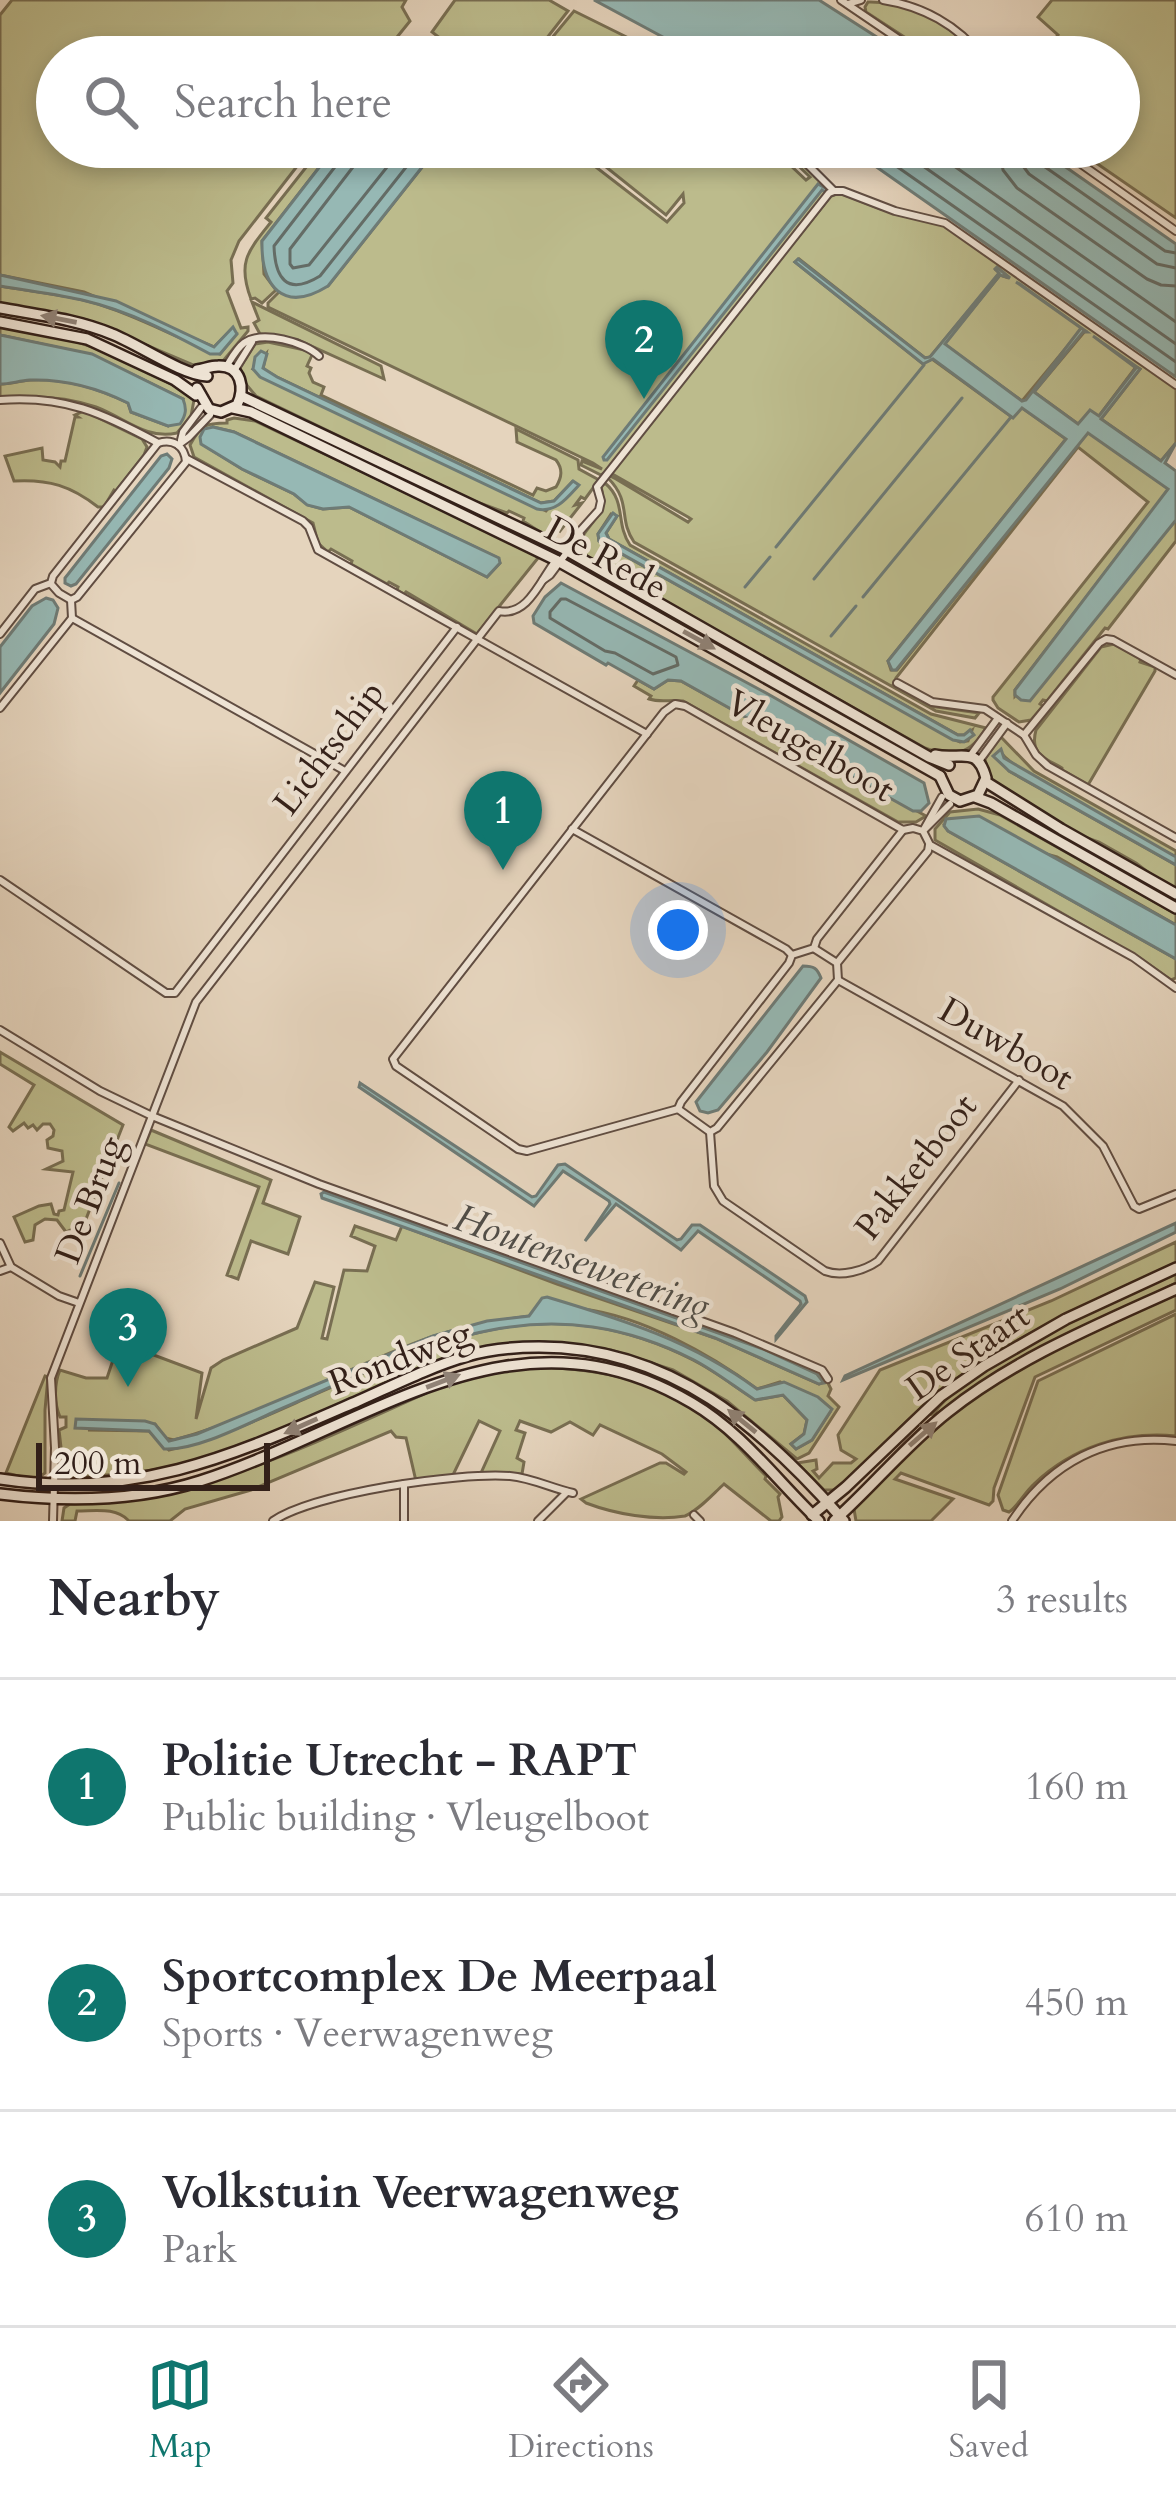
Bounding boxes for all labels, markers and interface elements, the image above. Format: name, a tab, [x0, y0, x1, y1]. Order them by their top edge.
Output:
search box	[36, 36, 1140, 168]
icon: search	[78, 69, 144, 135]
text: Search here	[174, 72, 392, 133]
pin: 2	[605, 300, 683, 399]
one-way arrow	[40, 309, 78, 328]
street label: De Rede	[536, 505, 676, 611]
one-way arrow	[682, 629, 716, 650]
street label: Lichtschip	[262, 671, 396, 825]
street label: Vleugelboot	[717, 678, 903, 814]
pin: 1	[464, 771, 542, 870]
your location	[648, 900, 708, 960]
street label: Duwboot	[930, 986, 1082, 1102]
street label: Pakketboot	[844, 1084, 988, 1250]
street label: De Brug	[43, 1128, 137, 1271]
water label: Houtensewetering	[447, 1191, 718, 1333]
pin: 3	[89, 1288, 167, 1387]
street label: De Staart	[896, 1292, 1040, 1412]
street label: Rondweg	[321, 1308, 479, 1408]
one-way arrow	[426, 1371, 462, 1389]
one-way arrow	[726, 1409, 757, 1434]
one-way arrow	[283, 1417, 319, 1436]
one-way arrow	[908, 1421, 938, 1448]
scale bar	[36, 1437, 270, 1490]
text: 200 m	[54, 1441, 141, 1486]
text: Nearby	[48, 1564, 220, 1634]
text: 3 results	[996, 1573, 1128, 1626]
text: Politie Utrecht - RAPT	[162, 1730, 637, 1791]
text: 1	[77, 1760, 97, 1813]
text: 160 m	[1025, 1760, 1128, 1813]
text: Public building · Vleugelboot	[162, 1791, 649, 1844]
text: Sportcomplex De Meerpaal	[162, 1946, 717, 2007]
text: 2	[77, 1976, 97, 2029]
text: 450 m	[1025, 1976, 1128, 2029]
text: Sports · Veerwagenweg	[162, 2007, 553, 2060]
text: Volkstuin Veerwagenweg	[162, 2162, 679, 2223]
text: 3	[77, 2192, 97, 2245]
text: 610 m	[1025, 2192, 1128, 2245]
text: Park	[162, 2223, 237, 2276]
tab: Map	[147, 2352, 213, 2469]
tab: Directions	[508, 2352, 654, 2469]
tab: Saved	[949, 2352, 1029, 2469]

